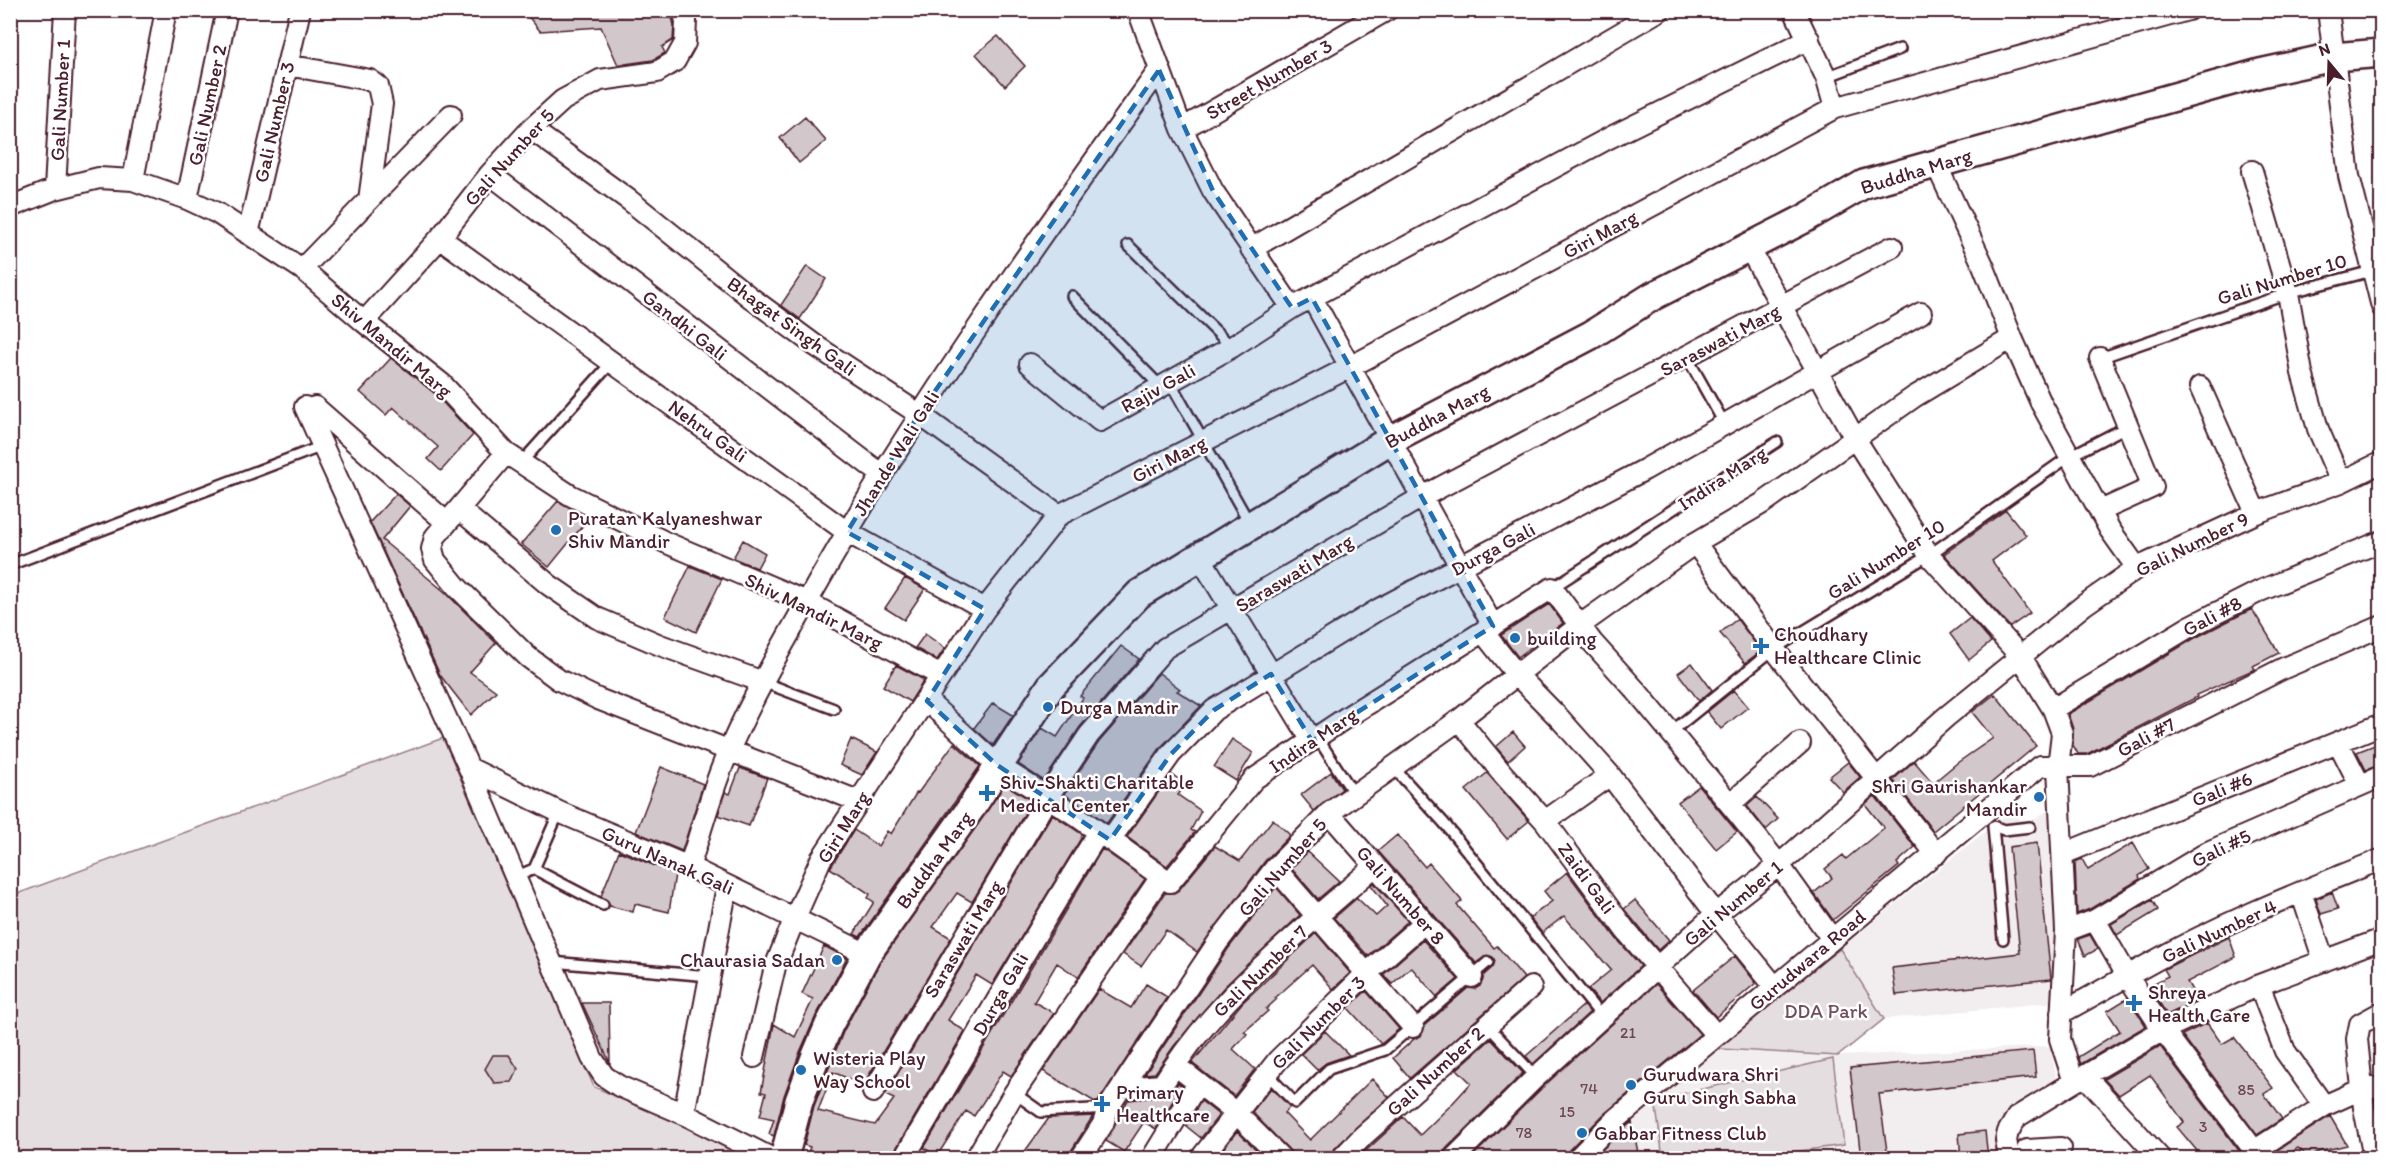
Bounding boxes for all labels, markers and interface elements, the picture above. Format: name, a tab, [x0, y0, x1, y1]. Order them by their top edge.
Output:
street label: Street Number 3	[1201, 33, 1337, 125]
north arrow	[2299, 33, 2359, 93]
street label: Gali Number 1	[45, 38, 75, 162]
text: N	[2316, 39, 2332, 60]
street label: Gali Number 2	[182, 42, 232, 168]
street label: Gali Number 3	[248, 59, 300, 185]
street label: Gali Number 5	[459, 103, 559, 211]
street label: Buddha Marg	[1858, 142, 1975, 199]
street label: Giri Marg	[1559, 204, 1642, 264]
street label: Gali Number 10	[2214, 248, 2350, 310]
street label: Bhagat Singh Gali	[723, 271, 861, 381]
street label: Gandhi Gali	[638, 284, 732, 366]
street label: Shiv Mandir Marg	[327, 287, 458, 403]
street label: Saraswati Marg	[1656, 298, 1785, 382]
street label: Rajiv Gali	[1117, 358, 1199, 418]
street label: Buddha Marg	[1381, 378, 1494, 454]
street label: Jhande Wali Gali	[848, 386, 944, 520]
street label: Nehru Gali	[664, 394, 752, 468]
street label: Giri Marg	[1128, 430, 1211, 488]
street label: Indira Marg	[1673, 440, 1772, 516]
place label: Puratan Kalyaneshwar Shiv Mandir	[568, 506, 762, 553]
street label: Gali Number 9	[2131, 506, 2253, 582]
street label: Gali Number 10	[1823, 513, 1949, 605]
street label: Durga Gali	[1447, 517, 1539, 581]
marker: Puratan Kalyaneshwar Shiv Mandir	[549, 523, 563, 537]
street label: Saraswati Marg	[1231, 528, 1358, 617]
street label: Shiv Mandir Marg	[741, 567, 888, 655]
street label: Gali #8	[2178, 590, 2246, 642]
place label: Choudhary Healthcare Clinic	[1774, 622, 1921, 669]
place label: building	[1527, 626, 1598, 650]
marker: building	[1508, 631, 1522, 645]
marker: Choudhary Healthcare Clinic	[1752, 637, 1770, 655]
place label: Durga Mandir	[1060, 695, 1179, 719]
marker: Durga Mandir	[1041, 700, 1055, 714]
street label: Indira Marg	[1264, 701, 1362, 778]
street label: Gali #7	[2113, 712, 2179, 762]
street label: Gali #6	[2188, 766, 2256, 812]
place label: Shiv-Shakti Charitable Medical Center	[1000, 770, 1194, 817]
place label: Shri Gaurishankar Mandir	[1871, 774, 2027, 821]
marker: Shiv-Shakti Charitable Medical Center	[978, 784, 996, 802]
street label: Giri Marg	[811, 786, 875, 868]
marker: Shri Gaurishankar Mandir	[2032, 790, 2046, 804]
street label: Buddha Marg	[891, 806, 978, 914]
street label: Gali Number 5	[1233, 813, 1331, 921]
street label: Guru Nanak Gali	[598, 820, 738, 900]
street label: Gali #5	[2187, 823, 2255, 873]
street label: Zaidi Gali	[1553, 838, 1621, 918]
street label: Gali Number 8	[1351, 840, 1451, 950]
street label: Gali Number 1	[1679, 855, 1787, 951]
street label: Saraswati Marg	[919, 875, 1008, 1002]
street label: Gali Number 4	[2157, 894, 2281, 968]
street label: Gurudwara Road	[1744, 904, 1870, 1016]
street label: Gali Number 7	[1208, 920, 1312, 1022]
place label: Chaurasia Sadan	[680, 948, 825, 972]
street label: Durga Gali	[967, 948, 1033, 1040]
marker: Chaurasia Sadan	[830, 953, 844, 967]
street label: Gali Number 3	[1266, 970, 1370, 1074]
place label: Shreya Health Care	[2148, 980, 2250, 1027]
marker: Shreya Health Care	[2125, 994, 2143, 1012]
park label: DDA Park	[1784, 999, 1868, 1023]
street label: Gali Number 2	[1381, 1021, 1489, 1121]
house number: 21	[1620, 1023, 1636, 1042]
place label: Wisteria Play Way School	[813, 1046, 926, 1093]
place label: Gurudwara Shri Guru Singh Sabha	[1643, 1062, 1796, 1109]
marker: Wisteria Play Way School	[794, 1063, 808, 1077]
marker: Gurudwara Shri Guru Singh Sabha	[1624, 1078, 1638, 1092]
house number: 74	[1580, 1079, 1598, 1098]
place label: Primary Healthcare	[1116, 1080, 1210, 1127]
house number: 85	[2237, 1080, 2255, 1099]
marker: Primary Healthcare	[1093, 1095, 1111, 1113]
house number: 15	[1559, 1102, 1575, 1121]
house number: 3	[2199, 1117, 2208, 1136]
place label: Gabbar Fitness Club	[1594, 1121, 1767, 1145]
house number: 78	[1516, 1123, 1533, 1142]
marker: Gabbar Fitness Club	[1575, 1126, 1589, 1140]

